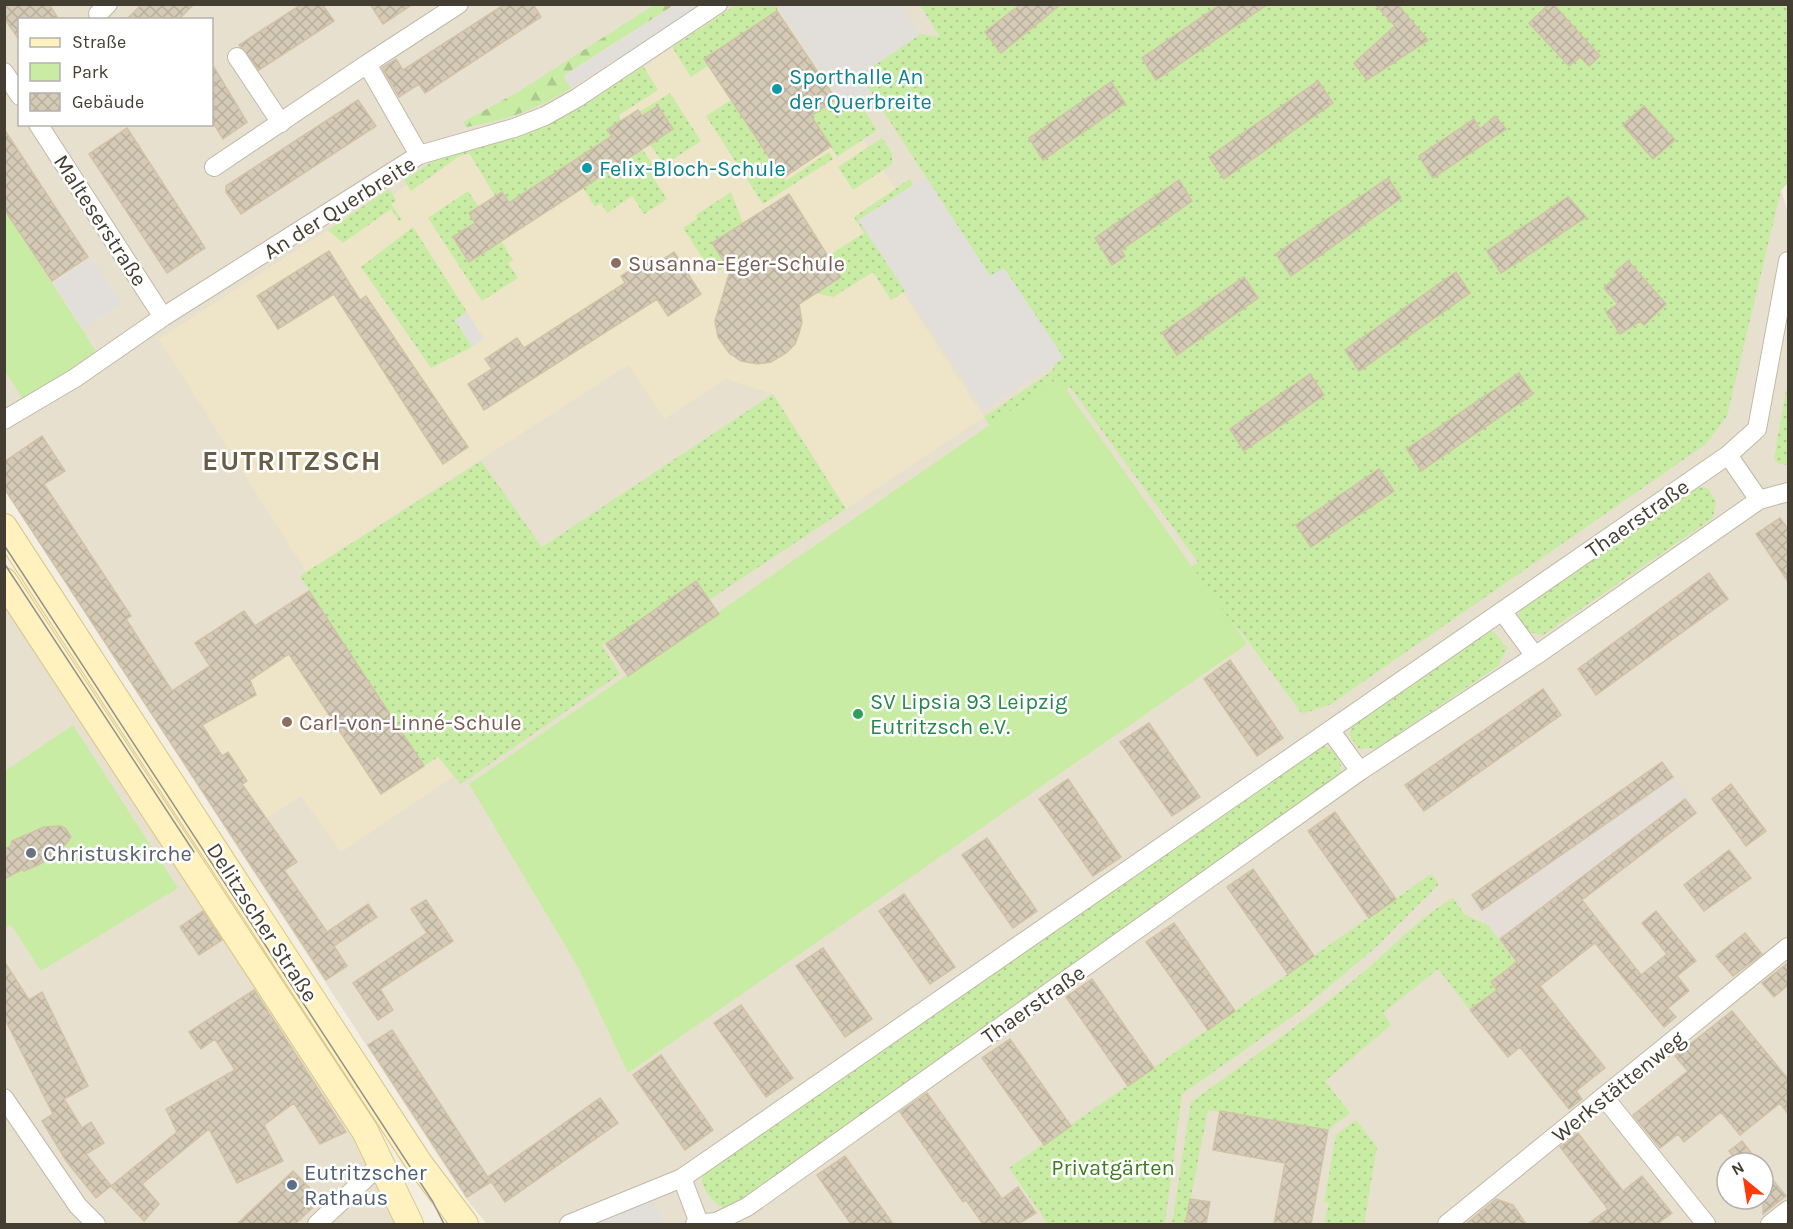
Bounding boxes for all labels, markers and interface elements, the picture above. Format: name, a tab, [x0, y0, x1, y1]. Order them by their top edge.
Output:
legend	[18, 18, 213, 126]
text: Straße	[72, 31, 126, 53]
text: Park	[72, 61, 109, 83]
place label: Sporthalle An der Querbreite	[789, 64, 932, 115]
marker: Sporthalle An der Querbreite	[770, 82, 784, 96]
text: Gebäude	[72, 91, 144, 113]
street label: Malteserstraße	[48, 150, 152, 291]
street label: An der Querbreite	[259, 151, 420, 265]
place label: Felix-Bloch-Schule	[599, 156, 786, 182]
marker: Felix-Bloch-Schule	[580, 161, 594, 175]
place label: Susanna-Eger-Schule	[628, 251, 845, 277]
marker: Susanna-Eger-Schule	[609, 256, 623, 270]
district label: EUTRITZSCH	[202, 444, 382, 477]
street label: Thaerstraße	[1581, 474, 1694, 564]
place label: SV Lipsia 93 Leipzig Eutritzsch e.V.	[870, 689, 1068, 740]
marker: SV Lipsia 93 Leipzig Eutritzsch e.V.	[851, 707, 865, 721]
place label: Carl-von-Linné-Schule	[299, 710, 521, 736]
marker: Carl-von-Linné-Schule	[280, 715, 294, 729]
street label: Delitzscher Straße	[201, 838, 323, 1007]
place label: Christuskirche	[43, 841, 192, 867]
marker: Christuskirche	[24, 846, 38, 860]
street label: Thaerstraße	[977, 960, 1090, 1050]
street label: Werkstättenweg	[1547, 1025, 1691, 1148]
north arrow	[1715, 1151, 1775, 1211]
park label: Privatgärten	[1051, 1155, 1175, 1181]
text: N	[1728, 1157, 1747, 1180]
place label: Eutritzscher Rathaus	[304, 1160, 427, 1211]
marker: Eutritzscher Rathaus	[285, 1178, 299, 1192]

